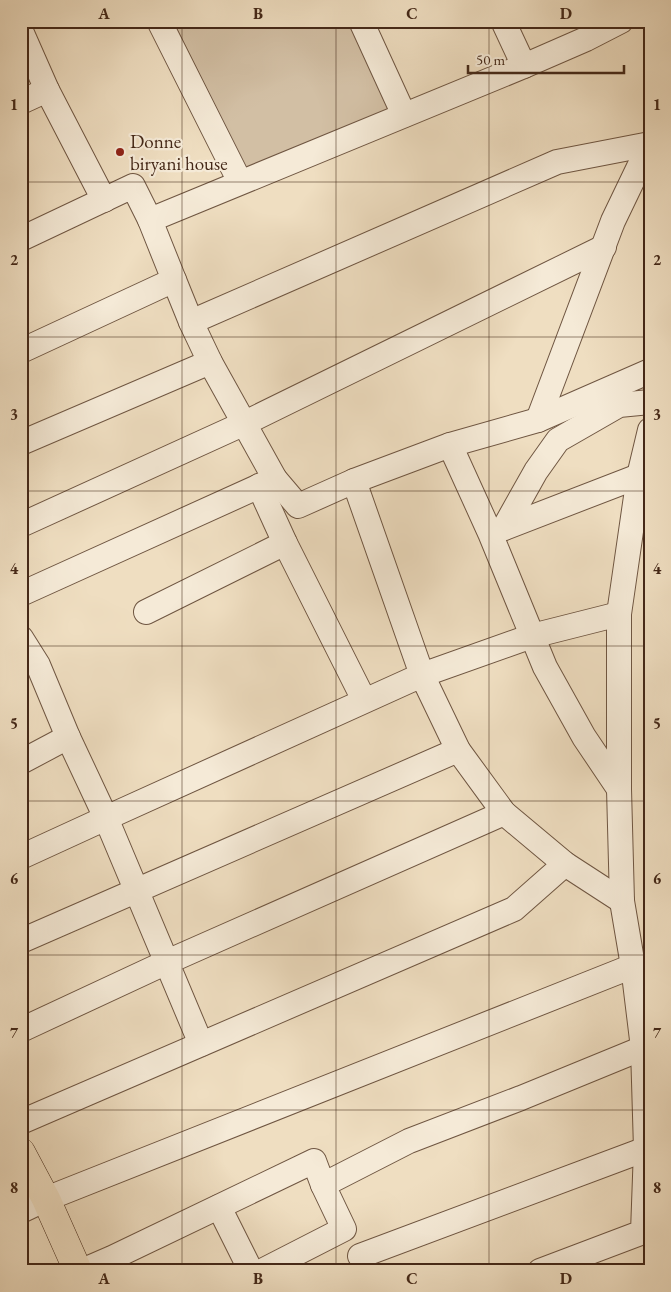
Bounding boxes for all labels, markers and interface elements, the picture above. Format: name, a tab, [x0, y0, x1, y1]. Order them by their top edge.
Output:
text: A	[97, 3, 110, 24]
text: B	[253, 3, 263, 24]
text: C	[406, 3, 418, 24]
text: D	[560, 3, 572, 24]
scale bar	[468, 42, 625, 74]
text: 50 m	[476, 50, 505, 69]
text: 1	[10, 94, 18, 115]
text: 1	[653, 94, 661, 115]
place label: Donne biryani house	[130, 129, 228, 176]
marker: Donne biryani house	[114, 146, 126, 158]
text: 2	[10, 249, 19, 270]
text: 2	[653, 249, 662, 270]
text: 3	[10, 404, 18, 425]
text: 3	[653, 404, 661, 425]
text: 4	[10, 558, 19, 579]
text: 4	[653, 558, 662, 579]
text: 5	[10, 713, 18, 734]
text: 5	[653, 713, 661, 734]
text: 6	[10, 868, 19, 889]
text: 6	[653, 868, 662, 889]
text: 7	[10, 1022, 19, 1043]
text: 7	[653, 1022, 662, 1043]
text: 8	[10, 1177, 18, 1198]
text: 8	[653, 1177, 661, 1198]
text: A	[97, 1268, 110, 1289]
text: B	[253, 1268, 263, 1289]
text: C	[406, 1268, 418, 1289]
text: D	[560, 1268, 572, 1289]

